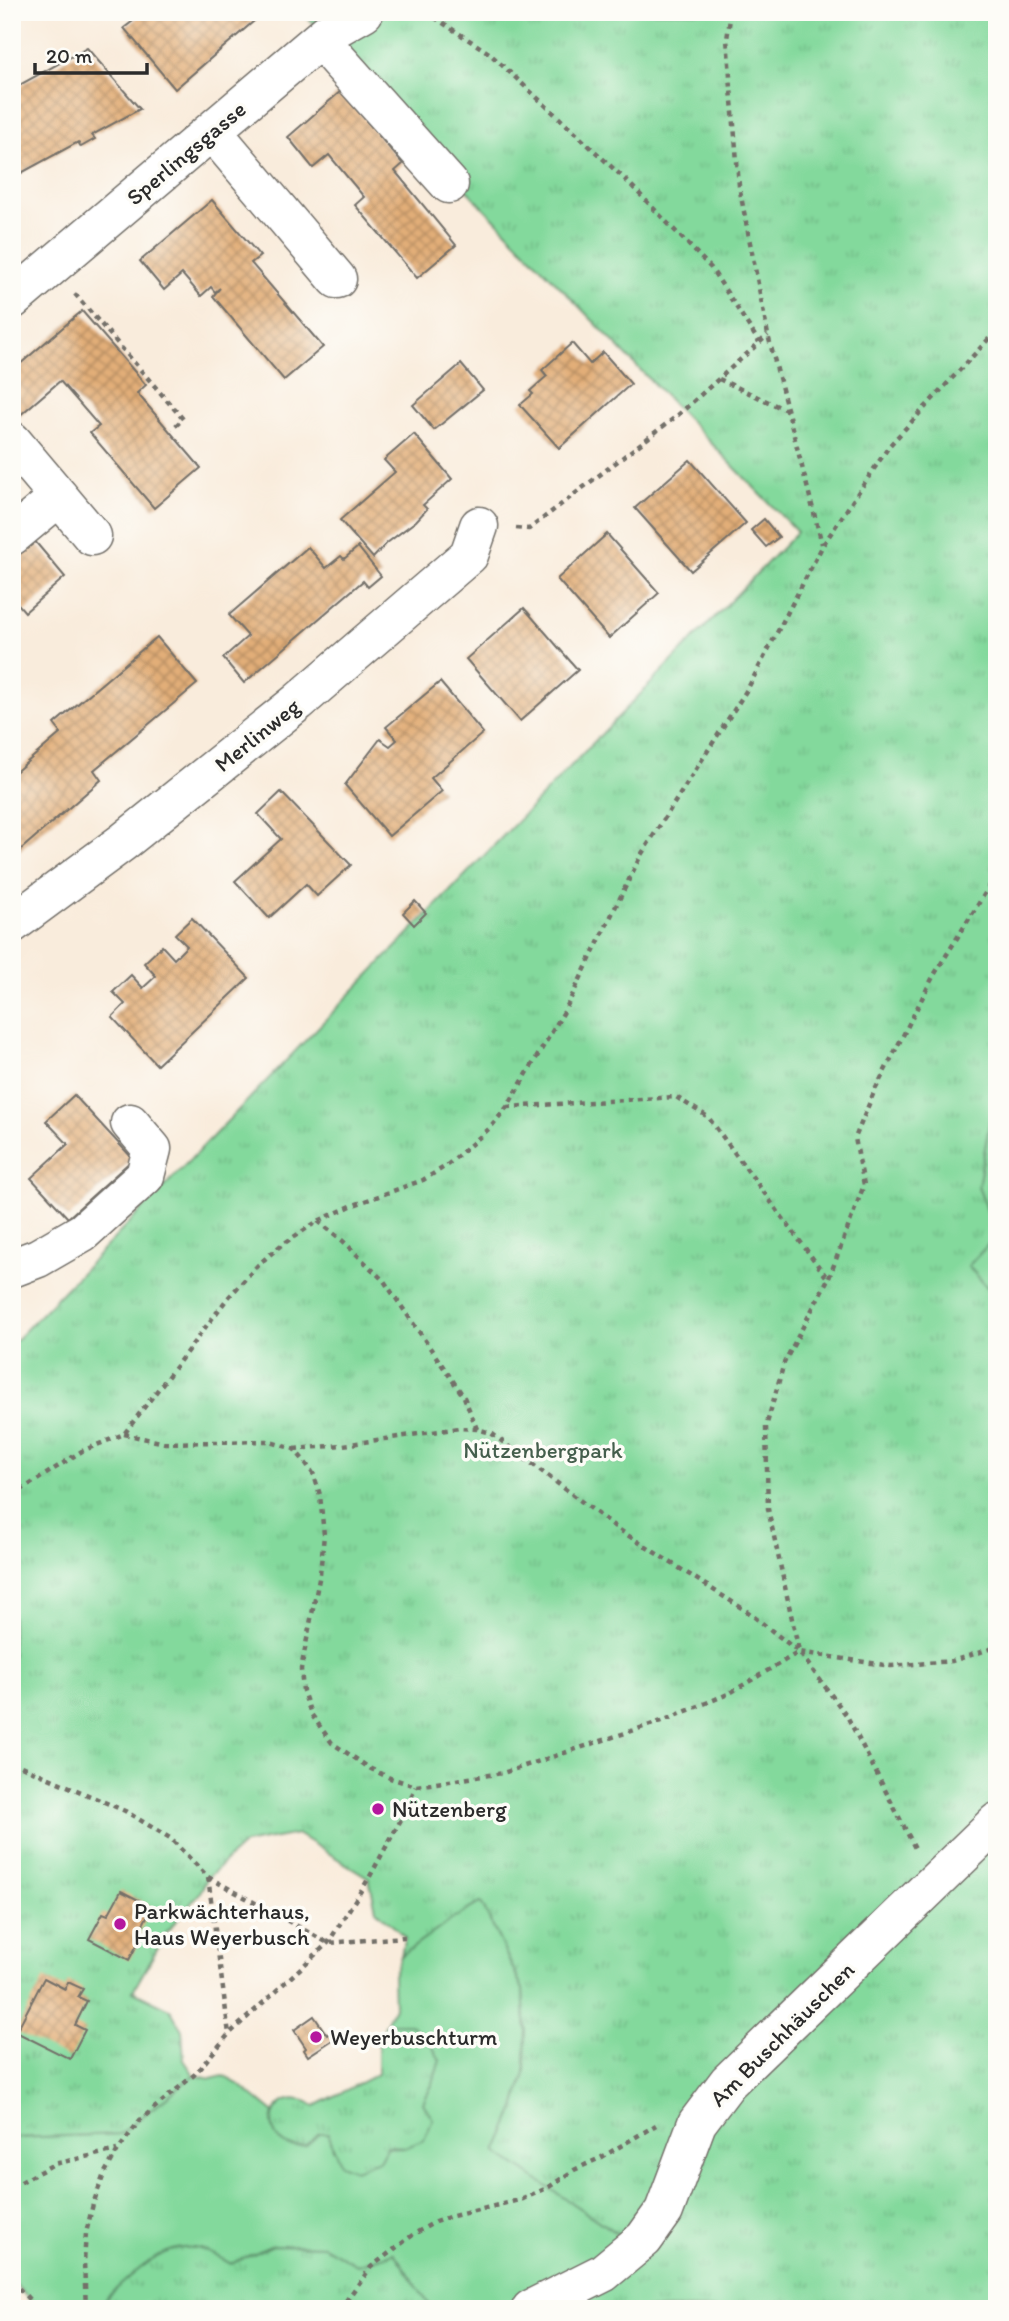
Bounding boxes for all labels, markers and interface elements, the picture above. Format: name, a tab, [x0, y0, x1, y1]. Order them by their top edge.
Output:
scale bar	[35, 32, 147, 76]
text: 20 m	[46, 43, 93, 68]
street label: Sperlingsgasse	[121, 95, 251, 211]
street label: Merlinweg	[209, 692, 306, 778]
park label: Nützenbergpark	[463, 1436, 623, 1464]
place label: Nützenberg	[392, 1795, 507, 1823]
marker: Nützenberg	[370, 1801, 386, 1817]
place label: Parkwächterhaus, Haus Weyerbusch	[134, 1897, 310, 1951]
marker: Parkwächterhaus, Haus Weyerbusch	[112, 1916, 128, 1932]
street label: Am Buschhäuschen	[704, 1956, 860, 2112]
place label: Weyerbuschturm	[330, 2023, 497, 2051]
marker: Weyerbuschturm	[308, 2029, 324, 2045]

